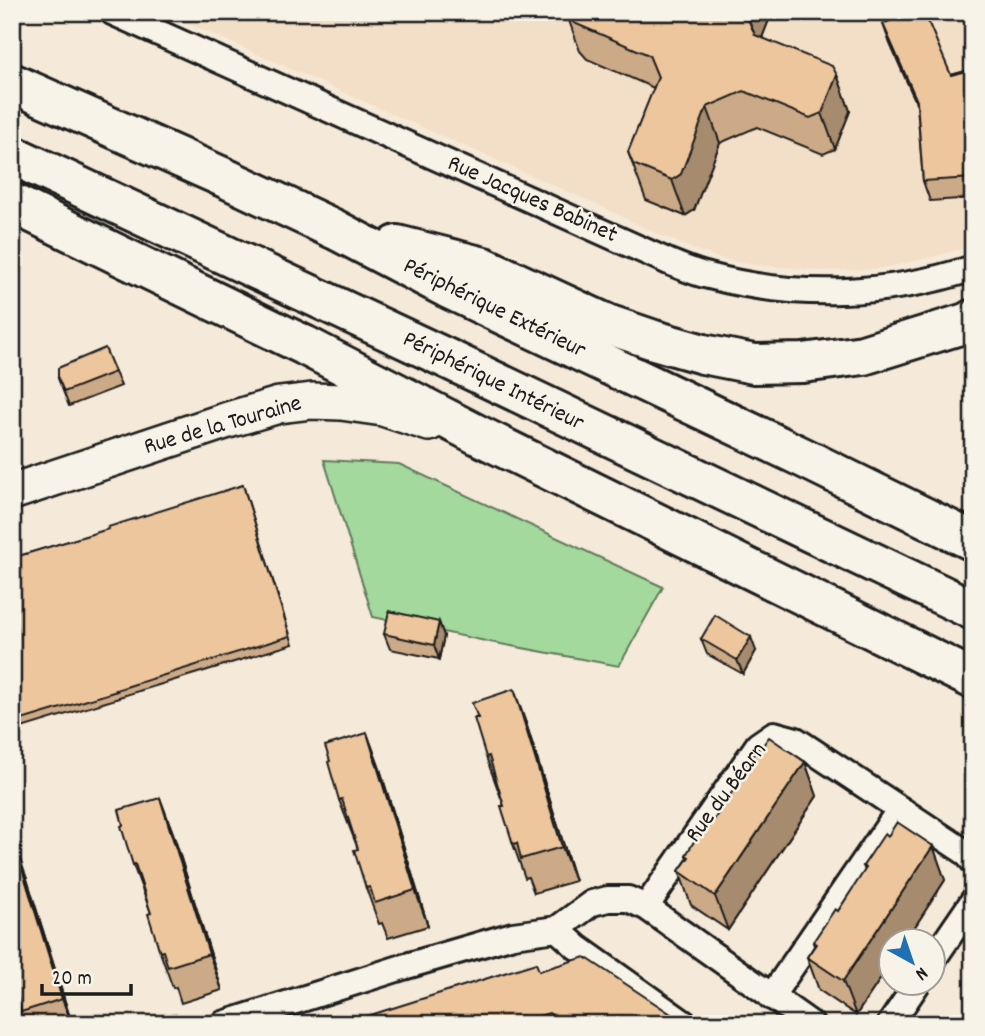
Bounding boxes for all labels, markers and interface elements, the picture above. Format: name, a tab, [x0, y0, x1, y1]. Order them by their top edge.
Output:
street label: Rue Jacques Babinet	[442, 147, 623, 253]
street label: Périphérique Extérieur	[397, 250, 591, 368]
street label: Périphérique Intérieur	[396, 323, 590, 441]
street label: Rue de la Touraine	[140, 387, 306, 465]
street label: Rue du Béarn	[678, 736, 776, 850]
north arrow	[876, 928, 946, 998]
scale bar	[42, 952, 131, 996]
text: N	[908, 959, 933, 986]
text: 20 m	[52, 965, 92, 995]

